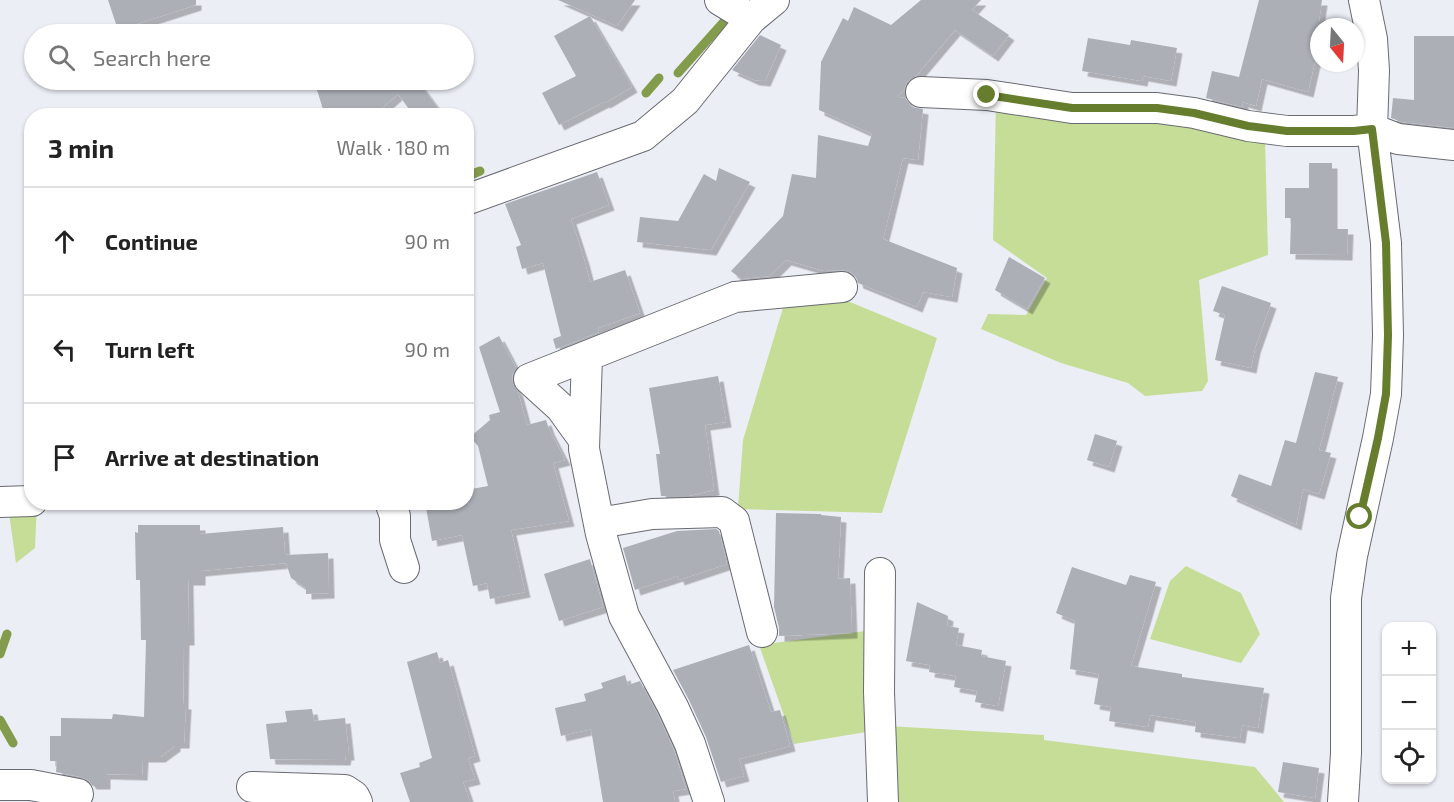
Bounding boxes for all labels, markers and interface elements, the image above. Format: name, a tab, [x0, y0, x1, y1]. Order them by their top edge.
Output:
north arrow	[1310, 18, 1364, 72]
search box	[24, 24, 474, 90]
icon: search	[45, 41, 78, 74]
text: Search here	[93, 44, 211, 70]
route end	[973, 81, 999, 107]
text: 3 min	[48, 132, 114, 163]
text: Walk · 180 m	[337, 135, 450, 159]
icon: ahead	[48, 225, 81, 258]
text: Continue	[105, 228, 198, 254]
text: 90 m	[405, 229, 450, 253]
icon: left	[48, 333, 81, 366]
text: Turn left	[105, 336, 194, 362]
text: 90 m	[405, 337, 450, 361]
icon: arrive	[48, 441, 81, 474]
text: Arrive at destination	[105, 444, 319, 470]
route start	[1346, 503, 1372, 529]
map controls	[1382, 622, 1436, 784]
button: +	[1382, 622, 1436, 676]
button: −	[1382, 676, 1436, 730]
button: locate	[1382, 730, 1436, 784]

